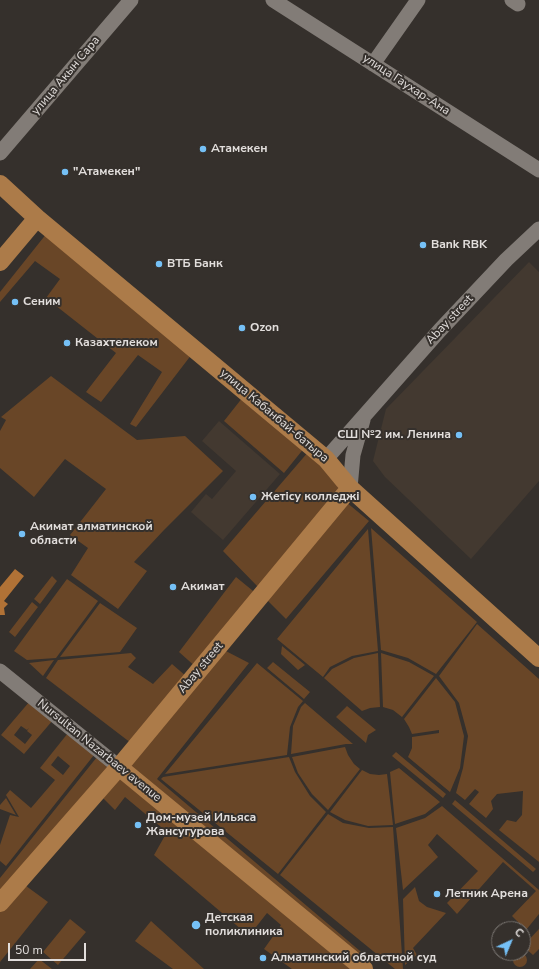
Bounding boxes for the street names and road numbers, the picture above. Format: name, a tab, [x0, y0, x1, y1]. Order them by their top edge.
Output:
street label: улица Акын Сара	[29, 34, 103, 118]
street label: улица Гаухар-Ана	[360, 51, 452, 119]
street label: Abay street	[423, 292, 477, 348]
street label: улица Кабанбай-батыра	[217, 366, 331, 466]
street label: Abay street	[175, 639, 227, 697]
street label: Nursultan Nazarbaev avenue	[34, 697, 164, 805]

